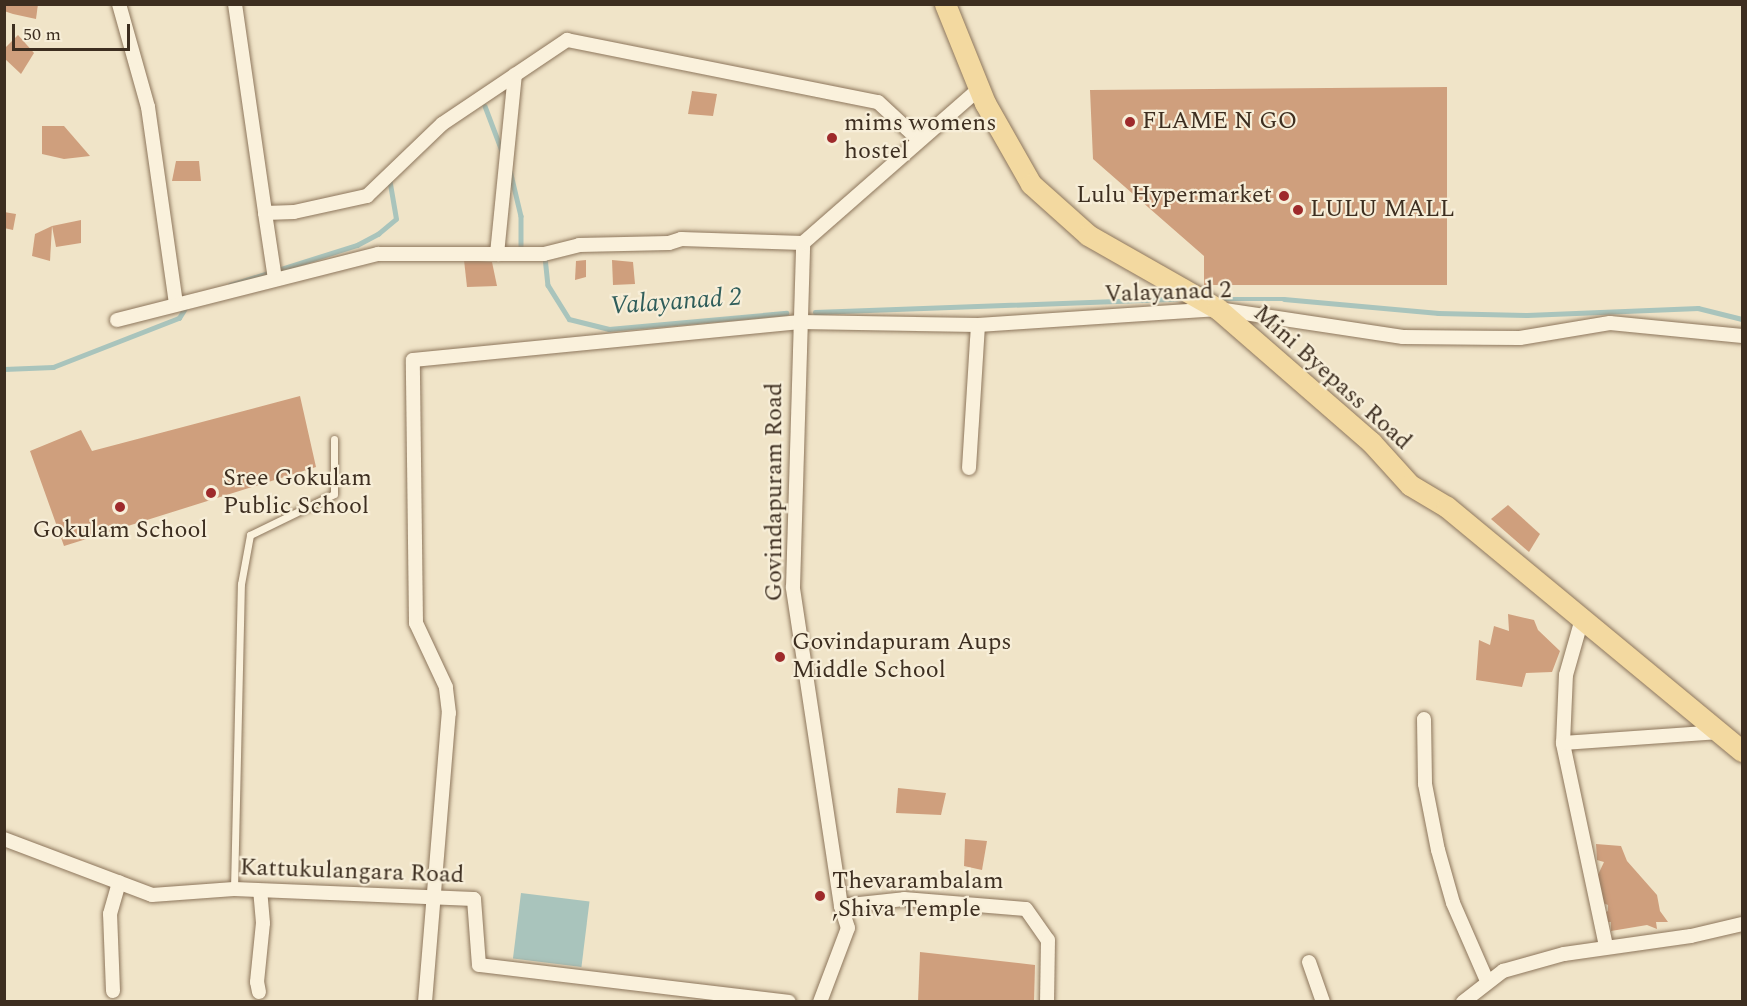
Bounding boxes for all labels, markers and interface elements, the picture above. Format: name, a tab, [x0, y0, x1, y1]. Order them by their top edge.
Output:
scale bar	[15, 12, 134, 50]
text: 50 m	[23, 21, 61, 48]
place label: FLAME N GO	[1142, 108, 1297, 136]
place label: mims womens hostel	[844, 110, 997, 166]
marker: FLAME N GO	[1123, 115, 1137, 129]
marker: mims womens hostel	[825, 131, 839, 145]
place label: Lulu Hypermarket	[1076, 182, 1272, 210]
marker: Lulu Hypermarket	[1277, 189, 1291, 203]
place label: LULU MALL	[1310, 196, 1455, 224]
marker: LULU MALL	[1291, 203, 1305, 217]
street label: Valayanad 2	[1104, 276, 1232, 310]
water label: Valayanad 2	[609, 282, 743, 322]
street label: Mini Byepass Road	[1247, 299, 1417, 457]
street label: Govindapuram Road	[761, 383, 789, 601]
place label: Sree Gokulam Public School	[223, 465, 372, 521]
marker: Sree Gokulam Public School	[204, 486, 218, 500]
marker: Gokulam School	[113, 500, 127, 514]
place label: Gokulam School	[32, 517, 208, 545]
place label: Govindapuram Aups Middle School	[792, 629, 1012, 685]
marker: Govindapuram Aups Middle School	[773, 650, 787, 664]
street label: Kattukulangara Road	[239, 854, 465, 890]
place label: Thevarambalam ,Shiva Temple	[832, 868, 1004, 924]
marker: Thevarambalam ,Shiva Temple	[813, 889, 827, 903]

